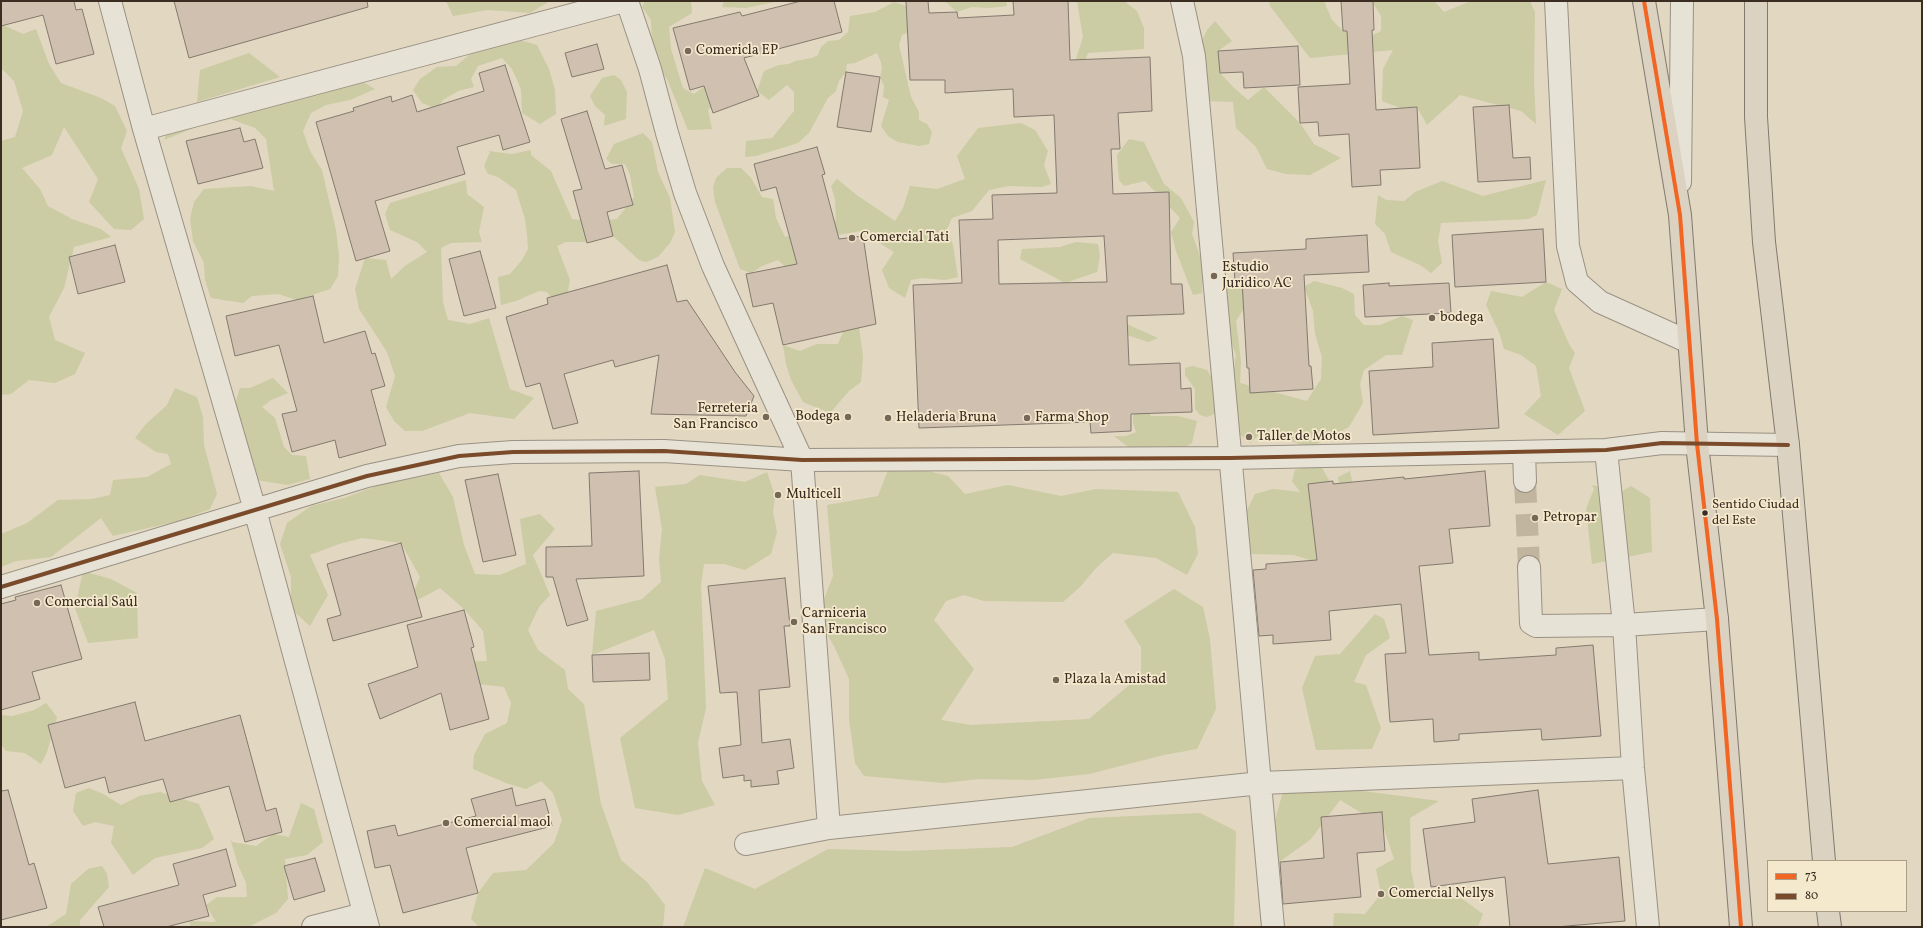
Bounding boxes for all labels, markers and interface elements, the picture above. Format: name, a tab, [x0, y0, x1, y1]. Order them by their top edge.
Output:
place label: Comericla EP	[696, 43, 778, 59]
marker: Comericla EP	[683, 46, 693, 56]
place label: Comercial Tati	[860, 230, 949, 246]
marker: Comercial Tati	[847, 233, 857, 243]
place label: Estudio Juridico AC	[1222, 260, 1292, 292]
marker: Estudio Juridico AC	[1209, 271, 1219, 281]
place label: bodega	[1440, 310, 1484, 326]
marker: bodega	[1427, 313, 1437, 323]
place label: Ferreteria San Francisco	[673, 401, 758, 434]
place label: Bodega	[795, 409, 840, 425]
place label: Heladeria Bruna	[896, 410, 997, 426]
place label: Farma Shop	[1035, 410, 1109, 426]
marker: Ferreteria San Francisco	[761, 412, 771, 422]
marker: Bodega	[843, 412, 853, 422]
marker: Heladeria Bruna	[883, 413, 893, 423]
marker: Farma Shop	[1022, 413, 1032, 423]
place label: Taller de Motos	[1257, 429, 1351, 445]
marker: Taller de Motos	[1244, 432, 1254, 442]
place label: Multicell	[786, 487, 841, 503]
marker: Multicell	[773, 490, 783, 500]
place label: Sentido Ciudad del Este	[1712, 498, 1799, 529]
marker: Sentido Ciudad del Este	[1700, 508, 1710, 518]
place label: Petropar	[1543, 510, 1597, 526]
marker: Petropar	[1530, 513, 1540, 523]
place label: Comercial Saúl	[45, 595, 138, 611]
marker: Comercial Saúl	[32, 598, 42, 608]
place label: Carniceria San Francisco	[802, 606, 887, 638]
marker: Carniceria San Francisco	[789, 617, 799, 627]
place label: Plaza la Amistad	[1064, 672, 1166, 688]
marker: Plaza la Amistad	[1051, 675, 1061, 685]
place label: Comercial maol	[454, 815, 551, 831]
marker: Comercial maol	[441, 818, 451, 828]
legend	[1767, 860, 1907, 912]
text: 73	[1805, 868, 1817, 884]
place label: Comercial Nellys	[1389, 886, 1494, 902]
text: 80	[1805, 888, 1818, 904]
marker: Comercial Nellys	[1376, 889, 1386, 899]

